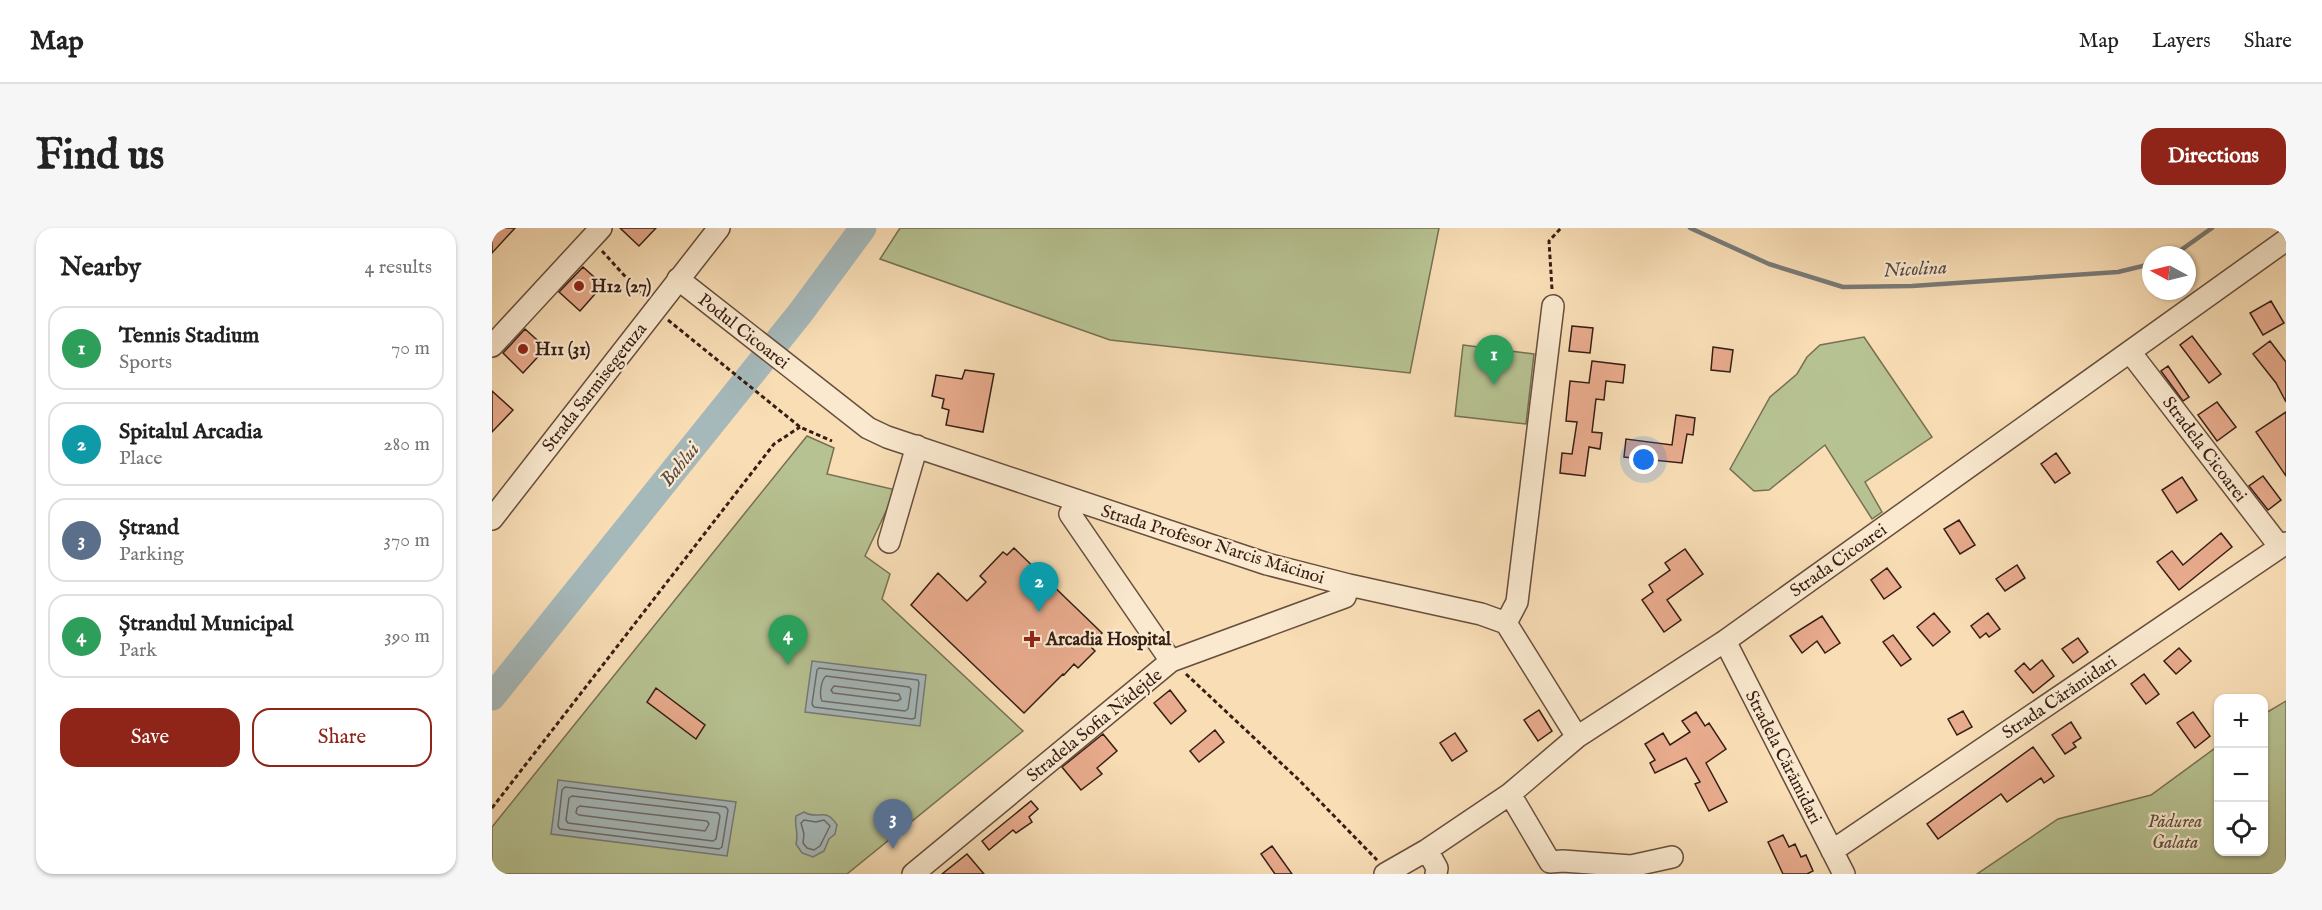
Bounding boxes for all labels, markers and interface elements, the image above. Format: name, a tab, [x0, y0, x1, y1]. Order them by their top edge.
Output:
text: Map	[30, 24, 84, 59]
text: Map	[2079, 28, 2119, 55]
text: Layers	[2152, 28, 2211, 55]
text: Share	[2244, 28, 2292, 55]
button: Directions	[2141, 128, 2286, 185]
text: Find us	[36, 130, 164, 183]
north arrow	[2142, 246, 2196, 300]
text: Nearby	[60, 251, 141, 284]
text: 4 results	[365, 255, 432, 280]
water label: Nicolina	[1882, 255, 1948, 284]
place label: H12 (27)	[591, 276, 651, 299]
marker: H12 (27)	[572, 279, 586, 293]
street label: Podul Cicoarei	[693, 289, 794, 375]
street label: Strada Sarmisegetuza	[538, 319, 653, 457]
text: Tennis Stadium	[119, 322, 259, 350]
text: 1	[78, 336, 85, 361]
text: 70 m	[391, 336, 430, 361]
pin: 1	[1474, 336, 1514, 385]
place label: H11 (31)	[535, 339, 590, 362]
marker: H11 (31)	[516, 342, 530, 356]
text: Sports	[119, 350, 172, 375]
street label: Stradela Cicoarei	[2156, 392, 2251, 508]
text: Spitalul Arcadia	[119, 418, 262, 446]
text: 2	[77, 432, 86, 457]
text: 280 m	[383, 432, 430, 457]
water label: Bahlui	[655, 437, 706, 492]
your location	[1629, 445, 1658, 474]
text: Place	[119, 446, 162, 471]
street label: Strada Profesor Narcis Măcinoi	[1098, 500, 1327, 590]
text: Ștrand	[119, 514, 179, 542]
street label: Strada Cicoarei	[1786, 519, 1892, 603]
text: 3	[78, 528, 85, 553]
text: 370 m	[384, 528, 430, 553]
text: Parking	[119, 542, 184, 567]
pin: 2	[1020, 562, 1058, 612]
text: Ștrandul Municipal	[119, 610, 293, 638]
pin: 4	[768, 616, 808, 665]
text: 4	[77, 624, 86, 649]
text: 390 m	[384, 624, 430, 649]
place label: Arcadia Hospital	[1045, 629, 1172, 652]
marker: Arcadia Hospital	[1023, 630, 1041, 648]
text: Park	[119, 638, 157, 663]
street label: Strada Cărămidari	[1998, 651, 2122, 745]
street label: Stradela Sofia Nădejde	[1022, 664, 1168, 788]
street label: Stradela Cărămidari	[1739, 687, 1826, 828]
map controls	[2214, 694, 2268, 856]
button: +	[2214, 694, 2268, 748]
button: Save	[60, 708, 240, 767]
button: Share	[252, 708, 432, 767]
button: −	[2214, 748, 2268, 802]
pin: 3	[874, 800, 912, 849]
button: locate	[2214, 802, 2268, 856]
park label: Pădurea Galata	[2148, 811, 2202, 855]

